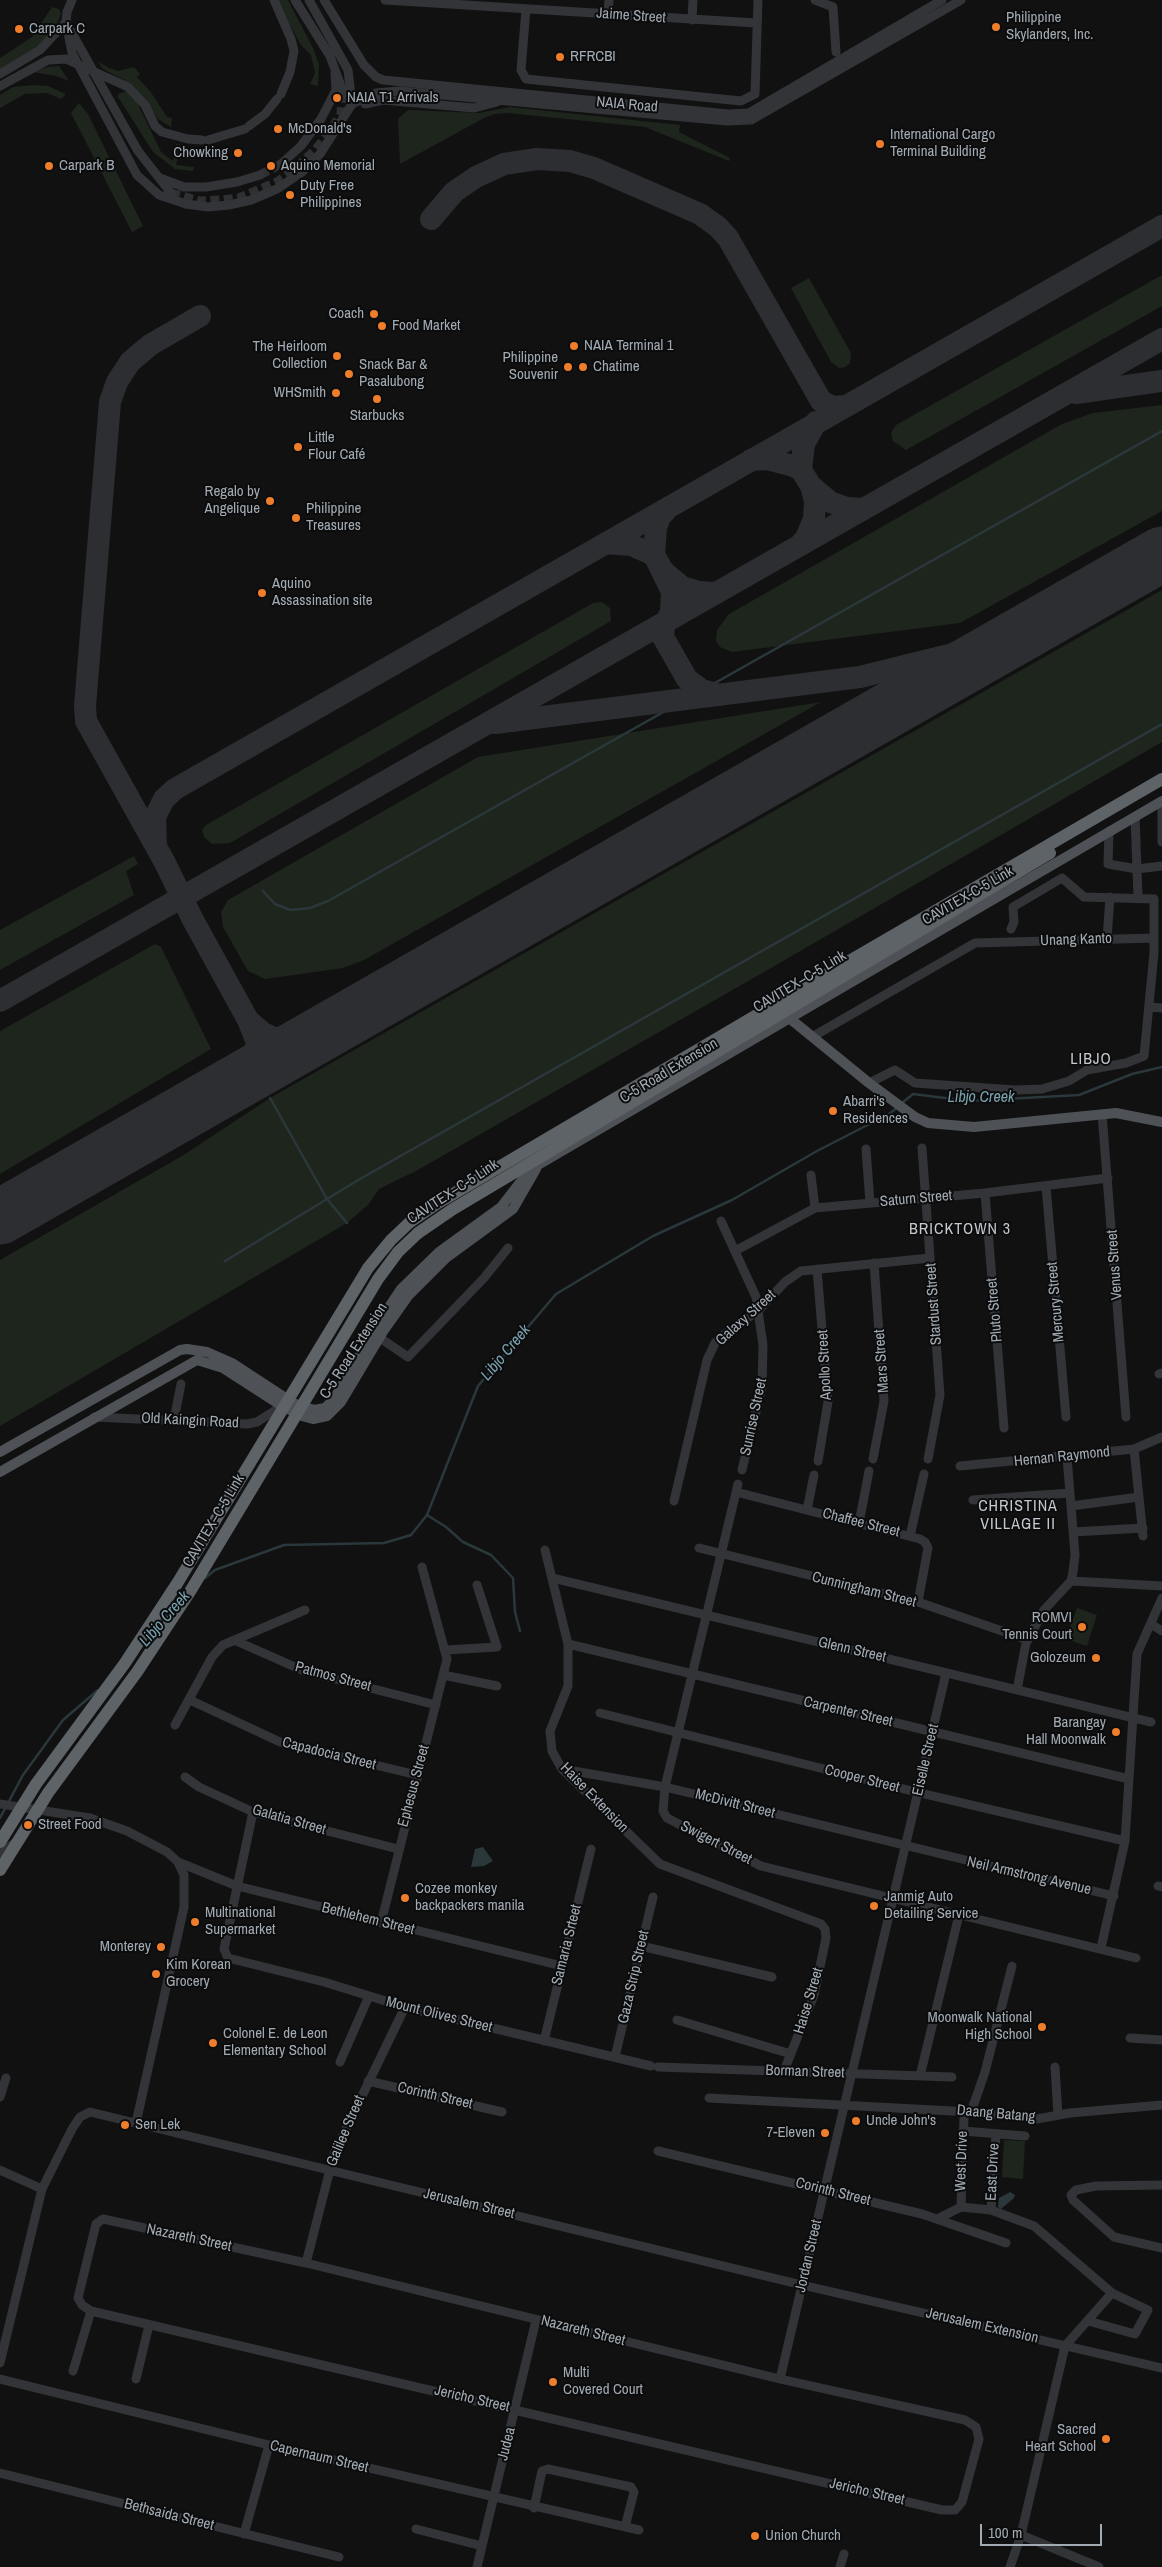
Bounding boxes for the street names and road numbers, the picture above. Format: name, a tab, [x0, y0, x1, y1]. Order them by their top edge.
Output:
street label: Jaime Street	[596, 5, 666, 27]
street label: NAIA Road	[596, 93, 658, 117]
street label: CAVITEX-C-5 Link	[919, 863, 1017, 929]
street label: Unang Kanto	[1040, 930, 1112, 950]
street label: CAVITEX–C-5 Link	[750, 947, 850, 1017]
street label: C-5 Road Extension	[617, 1035, 721, 1107]
street label: CAVITEX–C-5 Link	[404, 1156, 502, 1228]
street label: Saturn Street	[879, 1187, 953, 1211]
street label: Venus Street	[1104, 1229, 1126, 1301]
street label: Mercury Street	[1044, 1261, 1068, 1343]
street label: Stardust Street	[922, 1262, 946, 1346]
street label: Pluto Street	[983, 1277, 1007, 1343]
street label: Galaxy Street	[712, 1286, 780, 1350]
street label: C-5 Road Extension	[316, 1300, 392, 1402]
street label: Apollo Street	[814, 1329, 836, 1401]
street label: Mars Street	[871, 1329, 893, 1393]
street label: Sunrise Street	[737, 1377, 771, 1457]
street label: Old Kaingin Road	[141, 1409, 239, 1433]
street label: Hernan Raymond	[1013, 1443, 1111, 1471]
street label: CAVITEX–C-5 Link	[179, 1471, 249, 1571]
street label: Chaffee Street	[820, 1505, 902, 1541]
street label: Cunningham Street	[810, 1568, 918, 1612]
street label: Glenn Street	[816, 1633, 888, 1667]
street label: Patmos Street	[293, 1658, 373, 1696]
street label: Carpenter Street	[802, 1693, 894, 1731]
street label: Eiselle Street	[909, 1722, 943, 1798]
street label: Capadocia Street	[280, 1734, 378, 1774]
street label: Ephesus Street	[394, 1743, 434, 1829]
street label: Haise Extension	[556, 1759, 632, 1837]
street label: Cooper Street	[823, 1761, 901, 1797]
street label: McDivitt Street	[693, 1785, 777, 1823]
street label: Galatia Street	[250, 1801, 328, 1839]
street label: Swigert Street	[677, 1817, 755, 1869]
street label: Neil Armstrong Avenue	[965, 1853, 1093, 1899]
street label: Bethlehem Street	[320, 1899, 416, 1939]
street label: Samaria Srteet	[548, 1903, 586, 1987]
street label: Gaza Strip Street	[615, 1929, 653, 2025]
street label: Haise Street	[790, 1966, 828, 2036]
street label: Mount Olives Street	[384, 1993, 494, 2037]
street label: Borman Street	[765, 2062, 845, 2082]
street label: Corinth Street	[396, 2079, 474, 2113]
street label: Galilee Street	[323, 2093, 369, 2169]
street label: Daang Batang	[956, 2102, 1036, 2126]
street label: West Drive	[952, 2130, 972, 2192]
street label: East Drive	[983, 2143, 1003, 2201]
street label: Corinth Street	[794, 2174, 872, 2210]
street label: Jerusalem Street	[422, 2185, 516, 2223]
street label: Jordan Street	[792, 2218, 826, 2294]
street label: Nazareth Street	[145, 2220, 233, 2256]
street label: Jerusalem Extension	[924, 2304, 1040, 2348]
street label: Nazareth Street	[539, 2312, 627, 2350]
street label: Jericho Street	[433, 2382, 511, 2416]
street label: Judea	[494, 2426, 520, 2462]
street label: Capernaum Street	[268, 2437, 370, 2477]
street label: Jericho Street	[828, 2475, 906, 2509]
street label: Bethsaida Street	[122, 2495, 216, 2535]

